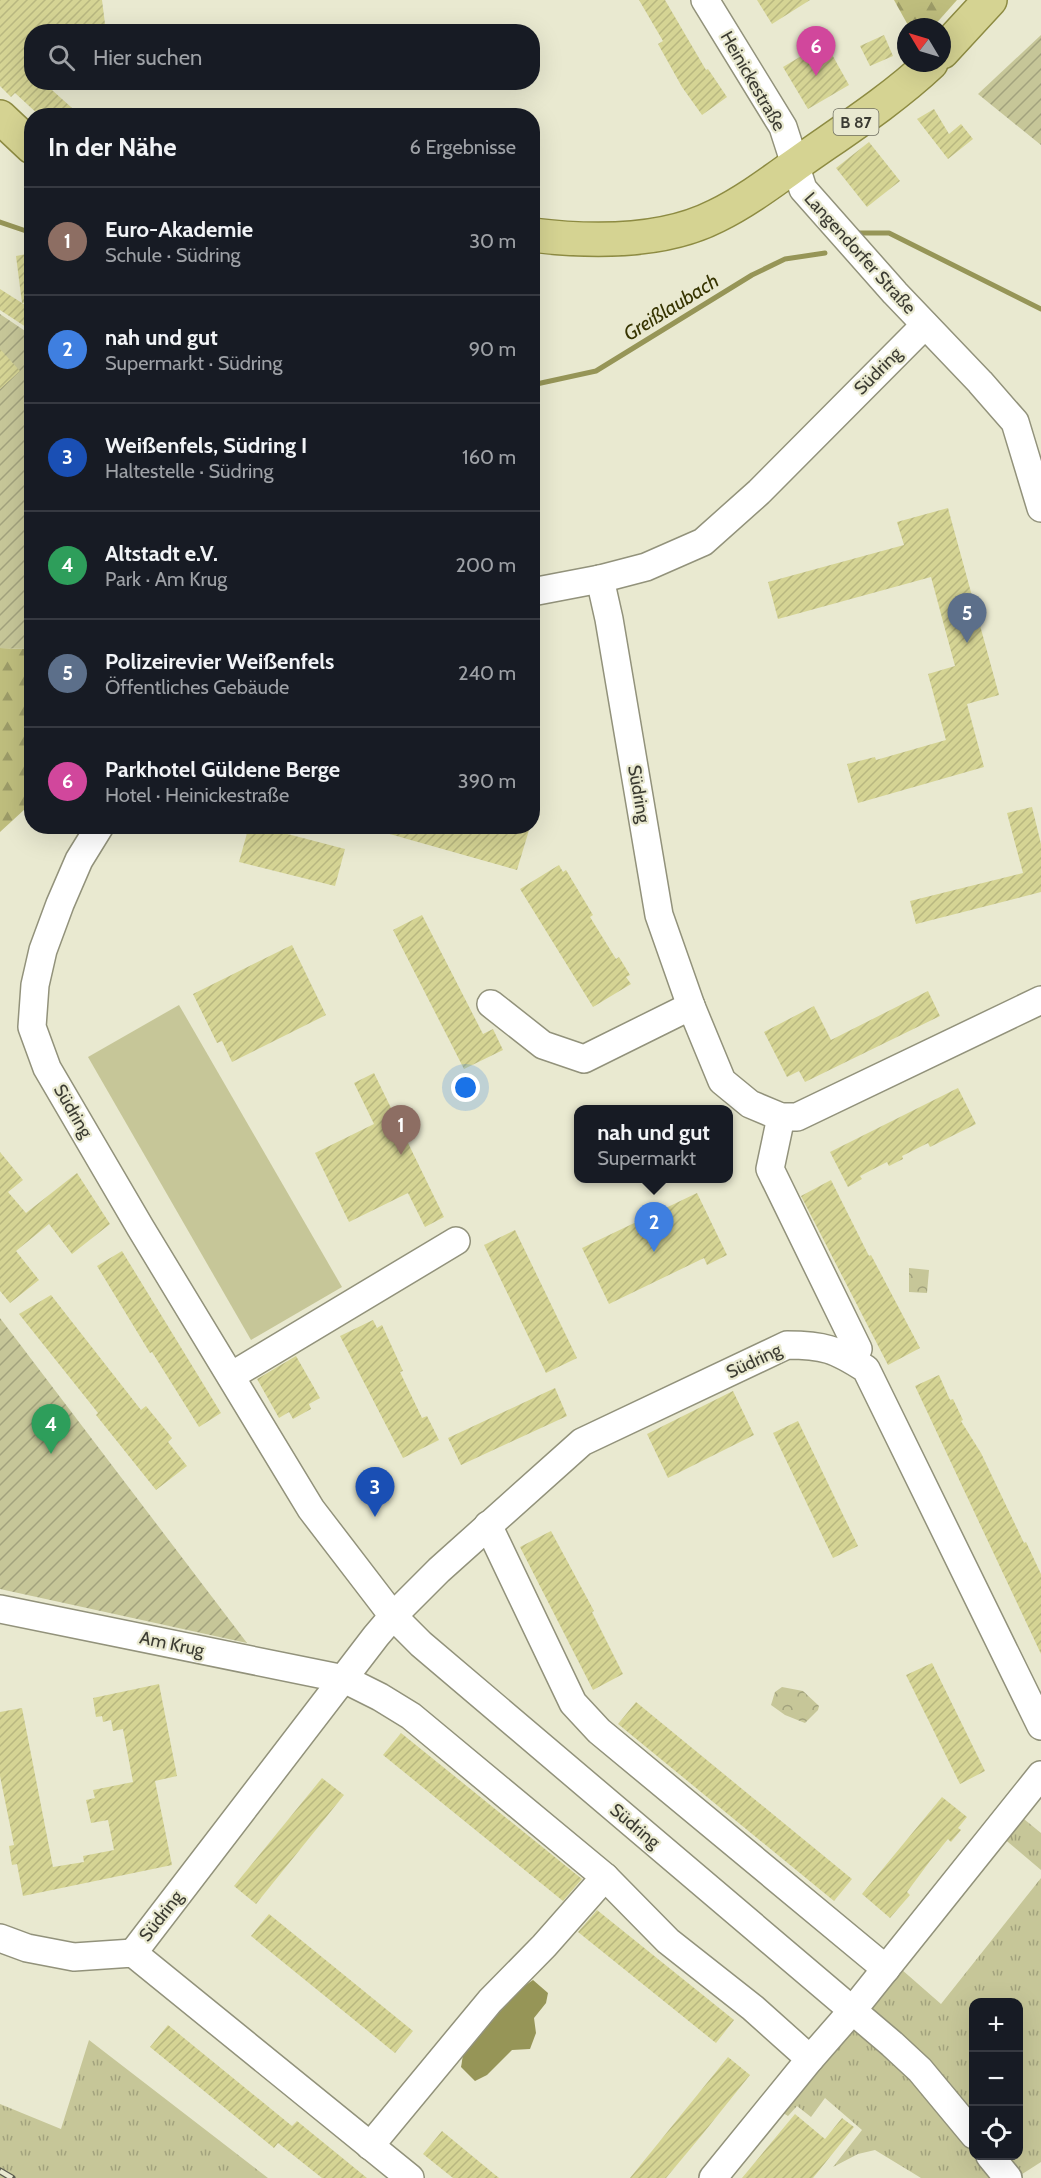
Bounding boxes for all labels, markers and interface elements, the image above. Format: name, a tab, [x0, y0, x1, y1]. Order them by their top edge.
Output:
north arrow	[897, 18, 951, 72]
search box	[24, 24, 540, 90]
pin: 6	[796, 26, 836, 76]
street label: Heinickestraße	[716, 27, 790, 135]
icon: search	[45, 41, 78, 74]
text: Hier suchen	[93, 44, 202, 71]
road number: B 87	[834, 109, 878, 135]
text: In der Nähe	[48, 131, 177, 163]
text: 6 Ergebnisse	[410, 135, 516, 159]
street label: Langendorfer Straße	[800, 188, 920, 318]
text: Euro-Akademie	[105, 216, 253, 243]
text: 1	[64, 229, 71, 253]
text: 30 m	[469, 229, 516, 253]
text: Schule · Südring	[105, 243, 241, 267]
water label: Greißlaubach	[619, 268, 723, 346]
text: nah und gut	[105, 324, 218, 351]
text: 2	[62, 337, 73, 361]
text: 90 m	[469, 337, 516, 361]
street label: Südring	[850, 342, 907, 399]
text: Supermarkt · Südring	[105, 351, 283, 375]
text: Weißenfels, Südring I	[105, 432, 307, 459]
text: 3	[62, 445, 73, 469]
text: 160 m	[462, 445, 516, 469]
text: Haltestelle · Südring	[105, 459, 273, 483]
text: Altstadt e.V.	[105, 540, 218, 567]
text: 4	[61, 553, 74, 577]
text: 200 m	[456, 553, 516, 577]
text: Park · Am Krug	[105, 567, 227, 591]
pin: 5	[948, 594, 986, 643]
text: Polizeirevier Weißenfels	[105, 648, 334, 675]
text: 5	[62, 661, 73, 685]
text: 240 m	[458, 661, 516, 685]
text: Öffentliches Gebäude	[105, 675, 289, 699]
text: Parkhotel Güldene Berge	[105, 756, 340, 783]
street label: Südring	[623, 763, 655, 826]
text: 6	[62, 769, 73, 793]
text: 390 m	[458, 769, 516, 793]
text: Hotel · Heinickestraße	[105, 783, 289, 807]
your location	[451, 1073, 480, 1102]
street label: Südring	[49, 1080, 98, 1143]
popup	[574, 1105, 733, 1183]
pin: 1	[382, 1106, 420, 1155]
text: nah und gut	[597, 1119, 710, 1146]
text: Supermarkt	[597, 1146, 696, 1170]
pin: 2	[634, 1202, 674, 1252]
street label: Südring	[723, 1338, 786, 1383]
pin: 4	[32, 1404, 70, 1454]
pin: 3	[356, 1468, 394, 1517]
street label: Am Krug	[138, 1626, 207, 1662]
street label: Südring	[606, 1799, 665, 1854]
street label: Südring	[134, 1885, 188, 1946]
map controls	[969, 1998, 1023, 2160]
button: +	[969, 1998, 1023, 2052]
button: −	[969, 2052, 1023, 2106]
button: locate	[969, 2106, 1023, 2160]

